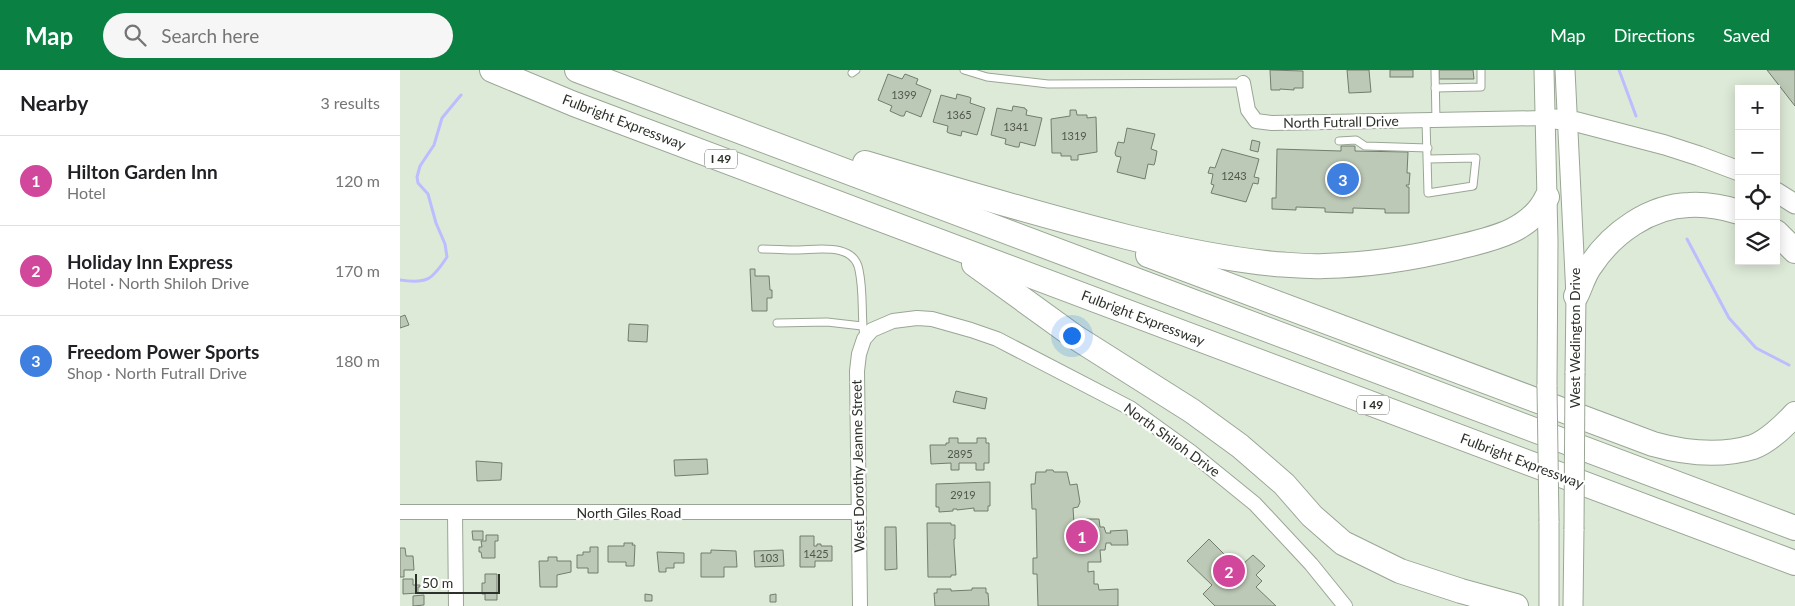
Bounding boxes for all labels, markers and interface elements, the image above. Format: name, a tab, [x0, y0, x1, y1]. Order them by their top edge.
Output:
search box	[103, 13, 453, 58]
text: Map	[25, 21, 73, 50]
icon: search	[121, 21, 149, 49]
text: Search here	[161, 24, 259, 47]
text: Map	[1550, 24, 1586, 46]
text: Directions	[1614, 24, 1695, 46]
text: Saved	[1723, 24, 1770, 46]
map controls	[1735, 85, 1780, 265]
button: +	[1735, 85, 1780, 130]
house number: 1399	[891, 88, 917, 101]
text: Nearby	[20, 90, 88, 115]
street label: Fulbright Expressway	[560, 90, 689, 153]
text: 3 results	[320, 93, 380, 112]
house number: 1365	[946, 108, 972, 121]
street label: North Futrall Drive	[1283, 112, 1399, 131]
house number: 1341	[1003, 120, 1029, 133]
house number: 1319	[1061, 129, 1087, 142]
button: −	[1735, 130, 1780, 175]
road number: I 49	[705, 150, 737, 168]
text: Hilton Garden Inn	[67, 160, 218, 183]
pin: 3	[1327, 160, 1359, 198]
house number: 1243	[1221, 169, 1247, 182]
text: 1	[31, 171, 41, 190]
text: 120 m	[335, 171, 380, 190]
button: locate	[1735, 175, 1780, 220]
text: Hotel	[67, 183, 106, 202]
button: layers	[1735, 220, 1780, 265]
text: Holiday Inn Express	[67, 250, 233, 273]
text: 2	[31, 261, 41, 280]
text: 170 m	[335, 261, 380, 280]
street label: West Wedington Drive	[1566, 268, 1583, 408]
text: Hotel · North Shiloh Drive	[67, 273, 249, 292]
street label: Fulbright Expressway	[1079, 286, 1208, 349]
your location	[1059, 323, 1085, 349]
text: Freedom Power Sports	[67, 340, 259, 363]
text: 3	[31, 351, 41, 370]
text: 180 m	[335, 351, 380, 370]
text: Shop · North Futrall Drive	[67, 363, 247, 382]
street label: West Dorothy Jeanne Street	[847, 379, 868, 553]
road number: I 49	[1357, 396, 1389, 414]
street label: North Shiloh Drive	[1121, 399, 1224, 480]
street label: Fulbright Expressway	[1458, 429, 1587, 492]
house number: 2895	[947, 447, 973, 460]
house number: 2919	[950, 488, 976, 501]
street label: North Giles Road	[577, 504, 681, 521]
pin: 1	[1066, 517, 1098, 555]
house number: 1425	[803, 547, 829, 560]
house number: 103	[759, 551, 779, 564]
pin: 2	[1213, 552, 1245, 590]
scale bar	[415, 571, 500, 594]
text: 50 m	[422, 574, 453, 591]

